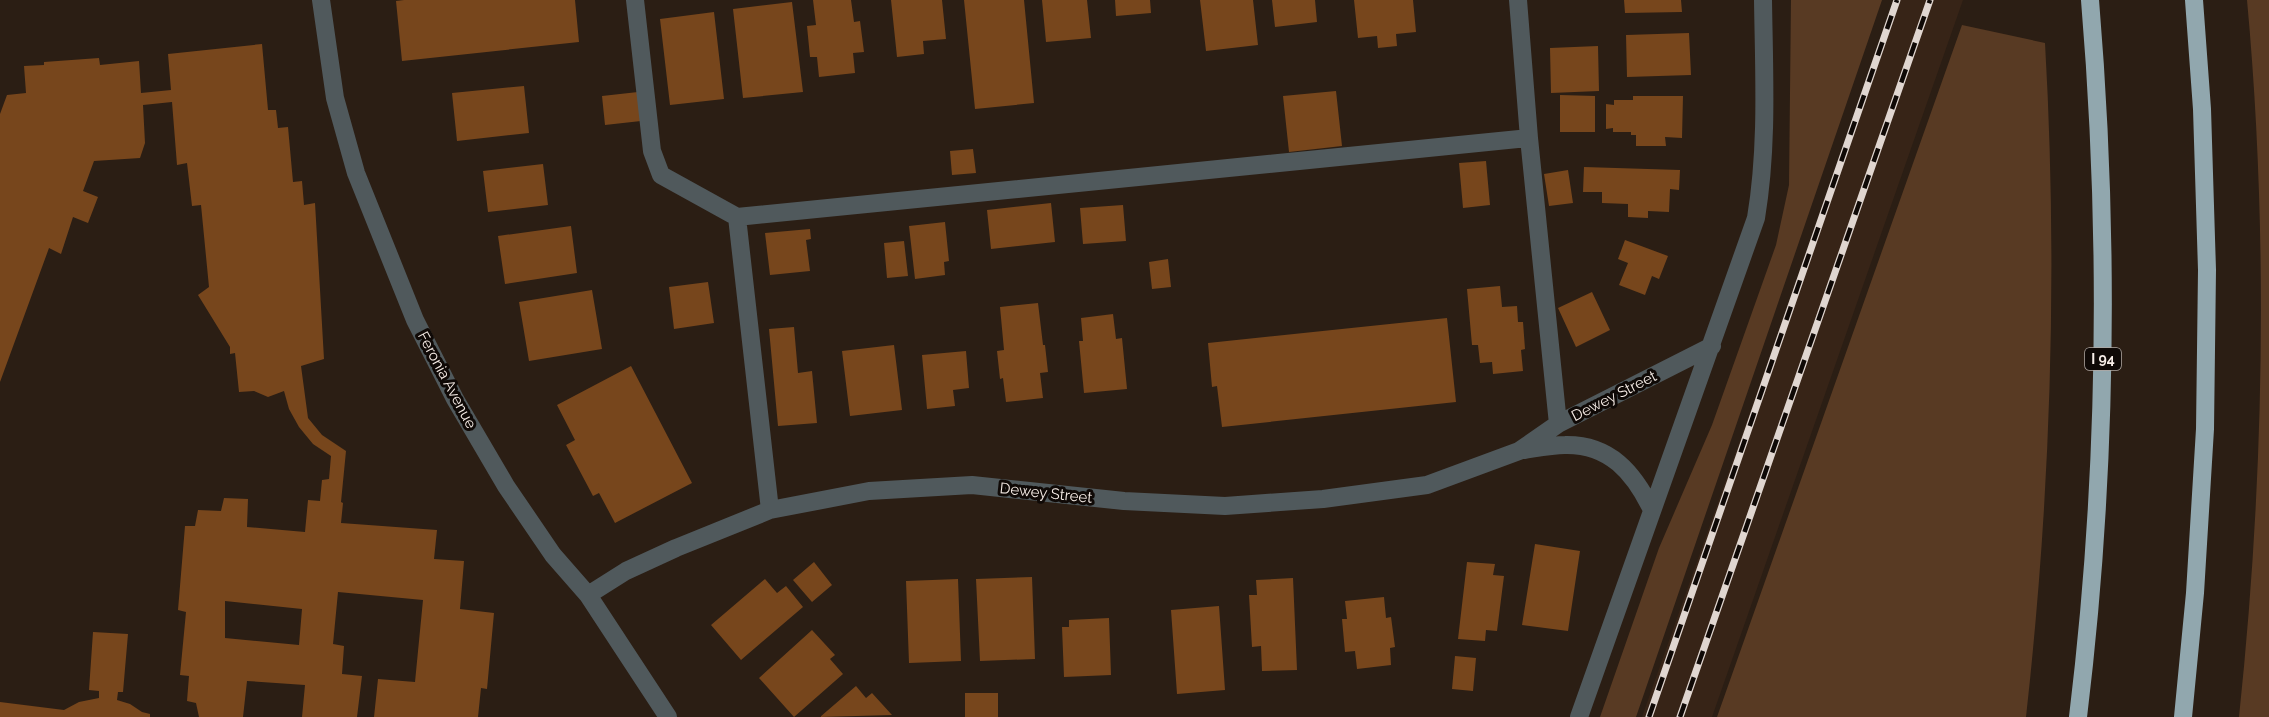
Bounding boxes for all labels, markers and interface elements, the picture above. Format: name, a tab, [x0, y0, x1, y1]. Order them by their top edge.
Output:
street label: Feronia Avenue	[414, 328, 480, 432]
road number: I 94	[2085, 348, 2121, 370]
street label: Dewey Street	[1568, 367, 1660, 425]
street label: Dewey Street	[999, 479, 1093, 507]

